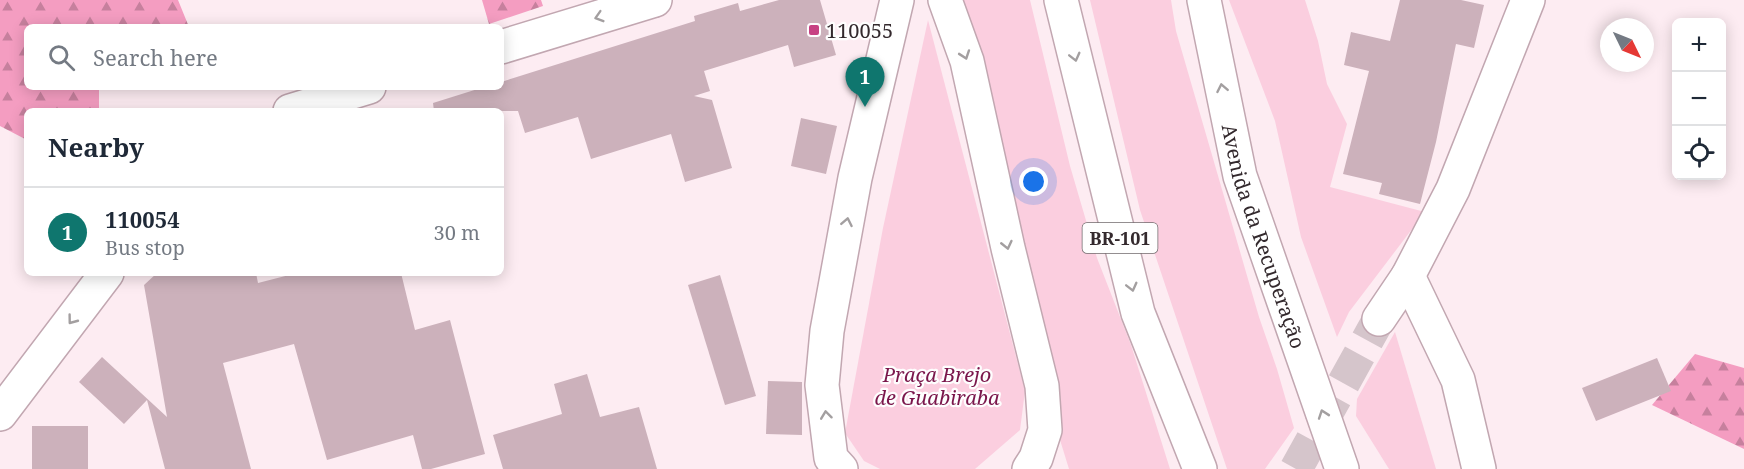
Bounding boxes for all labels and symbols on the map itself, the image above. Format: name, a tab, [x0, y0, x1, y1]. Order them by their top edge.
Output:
one-way arrow	[594, 10, 605, 22]
place label: 110055	[826, 17, 893, 44]
north arrow	[1600, 18, 1654, 72]
marker: 110055	[807, 23, 821, 37]
one-way arrow	[958, 49, 970, 60]
one-way arrow	[1068, 52, 1081, 62]
pin: 1	[846, 57, 884, 107]
one-way arrow	[1216, 83, 1229, 93]
street label: Avenida da Recuperação	[1216, 122, 1312, 352]
your location	[1019, 167, 1048, 196]
one-way arrow	[840, 217, 853, 227]
road number: BR-101	[1082, 223, 1158, 253]
one-way arrow	[1000, 240, 1013, 250]
one-way arrow	[1124, 282, 1137, 292]
one-way arrow	[68, 313, 79, 324]
park label: Praça Brejo de Guabiraba	[874, 361, 1000, 411]
one-way arrow	[1317, 409, 1330, 420]
one-way arrow	[820, 410, 833, 419]

